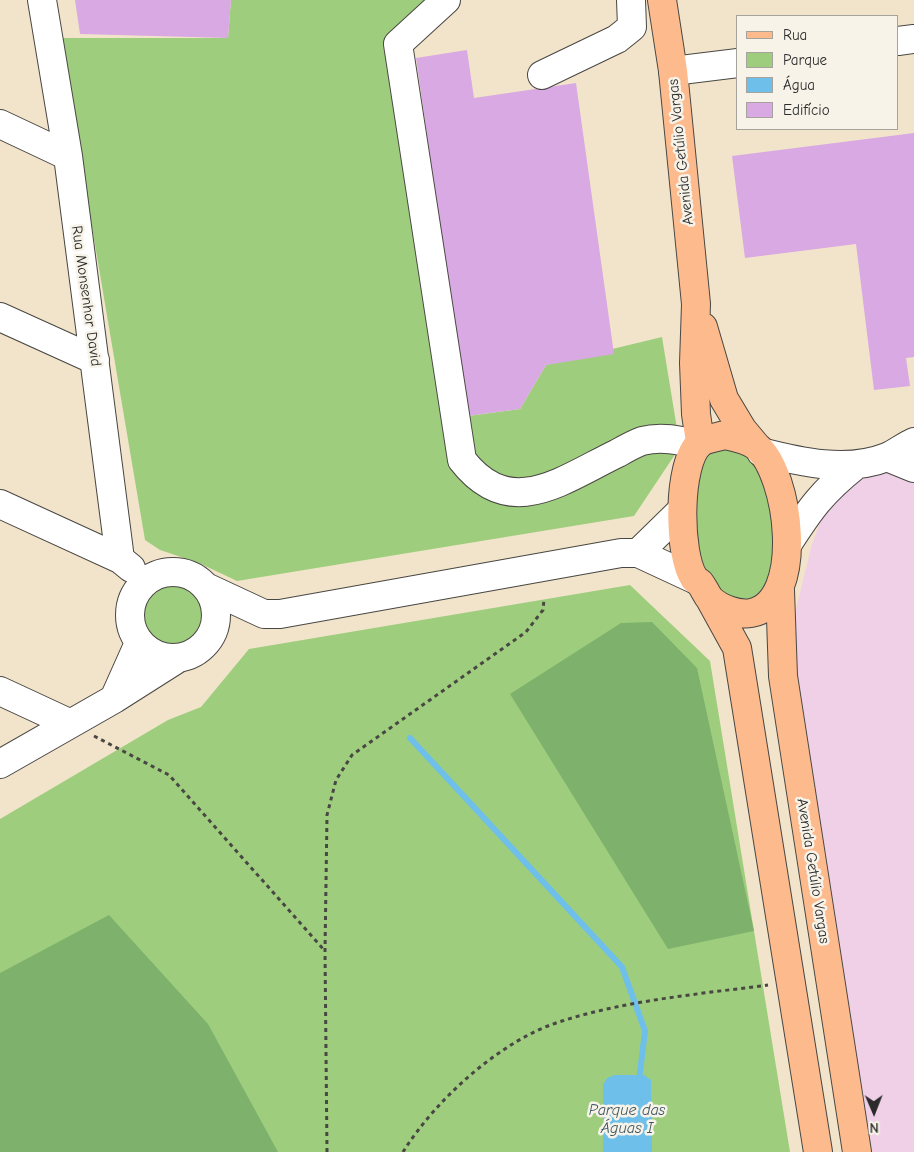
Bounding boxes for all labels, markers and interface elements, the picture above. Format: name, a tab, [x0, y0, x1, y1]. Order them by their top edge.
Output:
legend	[736, 15, 899, 130]
text: Rua	[783, 26, 807, 44]
text: Parque	[783, 51, 827, 69]
text: Água	[783, 76, 815, 94]
street label: Avenida Getúlio Vargas	[664, 78, 698, 226]
text: Edifício	[783, 101, 830, 119]
street label: Rua Monsenhor David	[67, 224, 105, 368]
street label: Avenida Getúlio Vargas	[793, 797, 833, 945]
north arrow	[849, 1087, 899, 1137]
water label: Parque das Águas I	[589, 1100, 665, 1138]
text: N	[870, 1119, 879, 1136]

